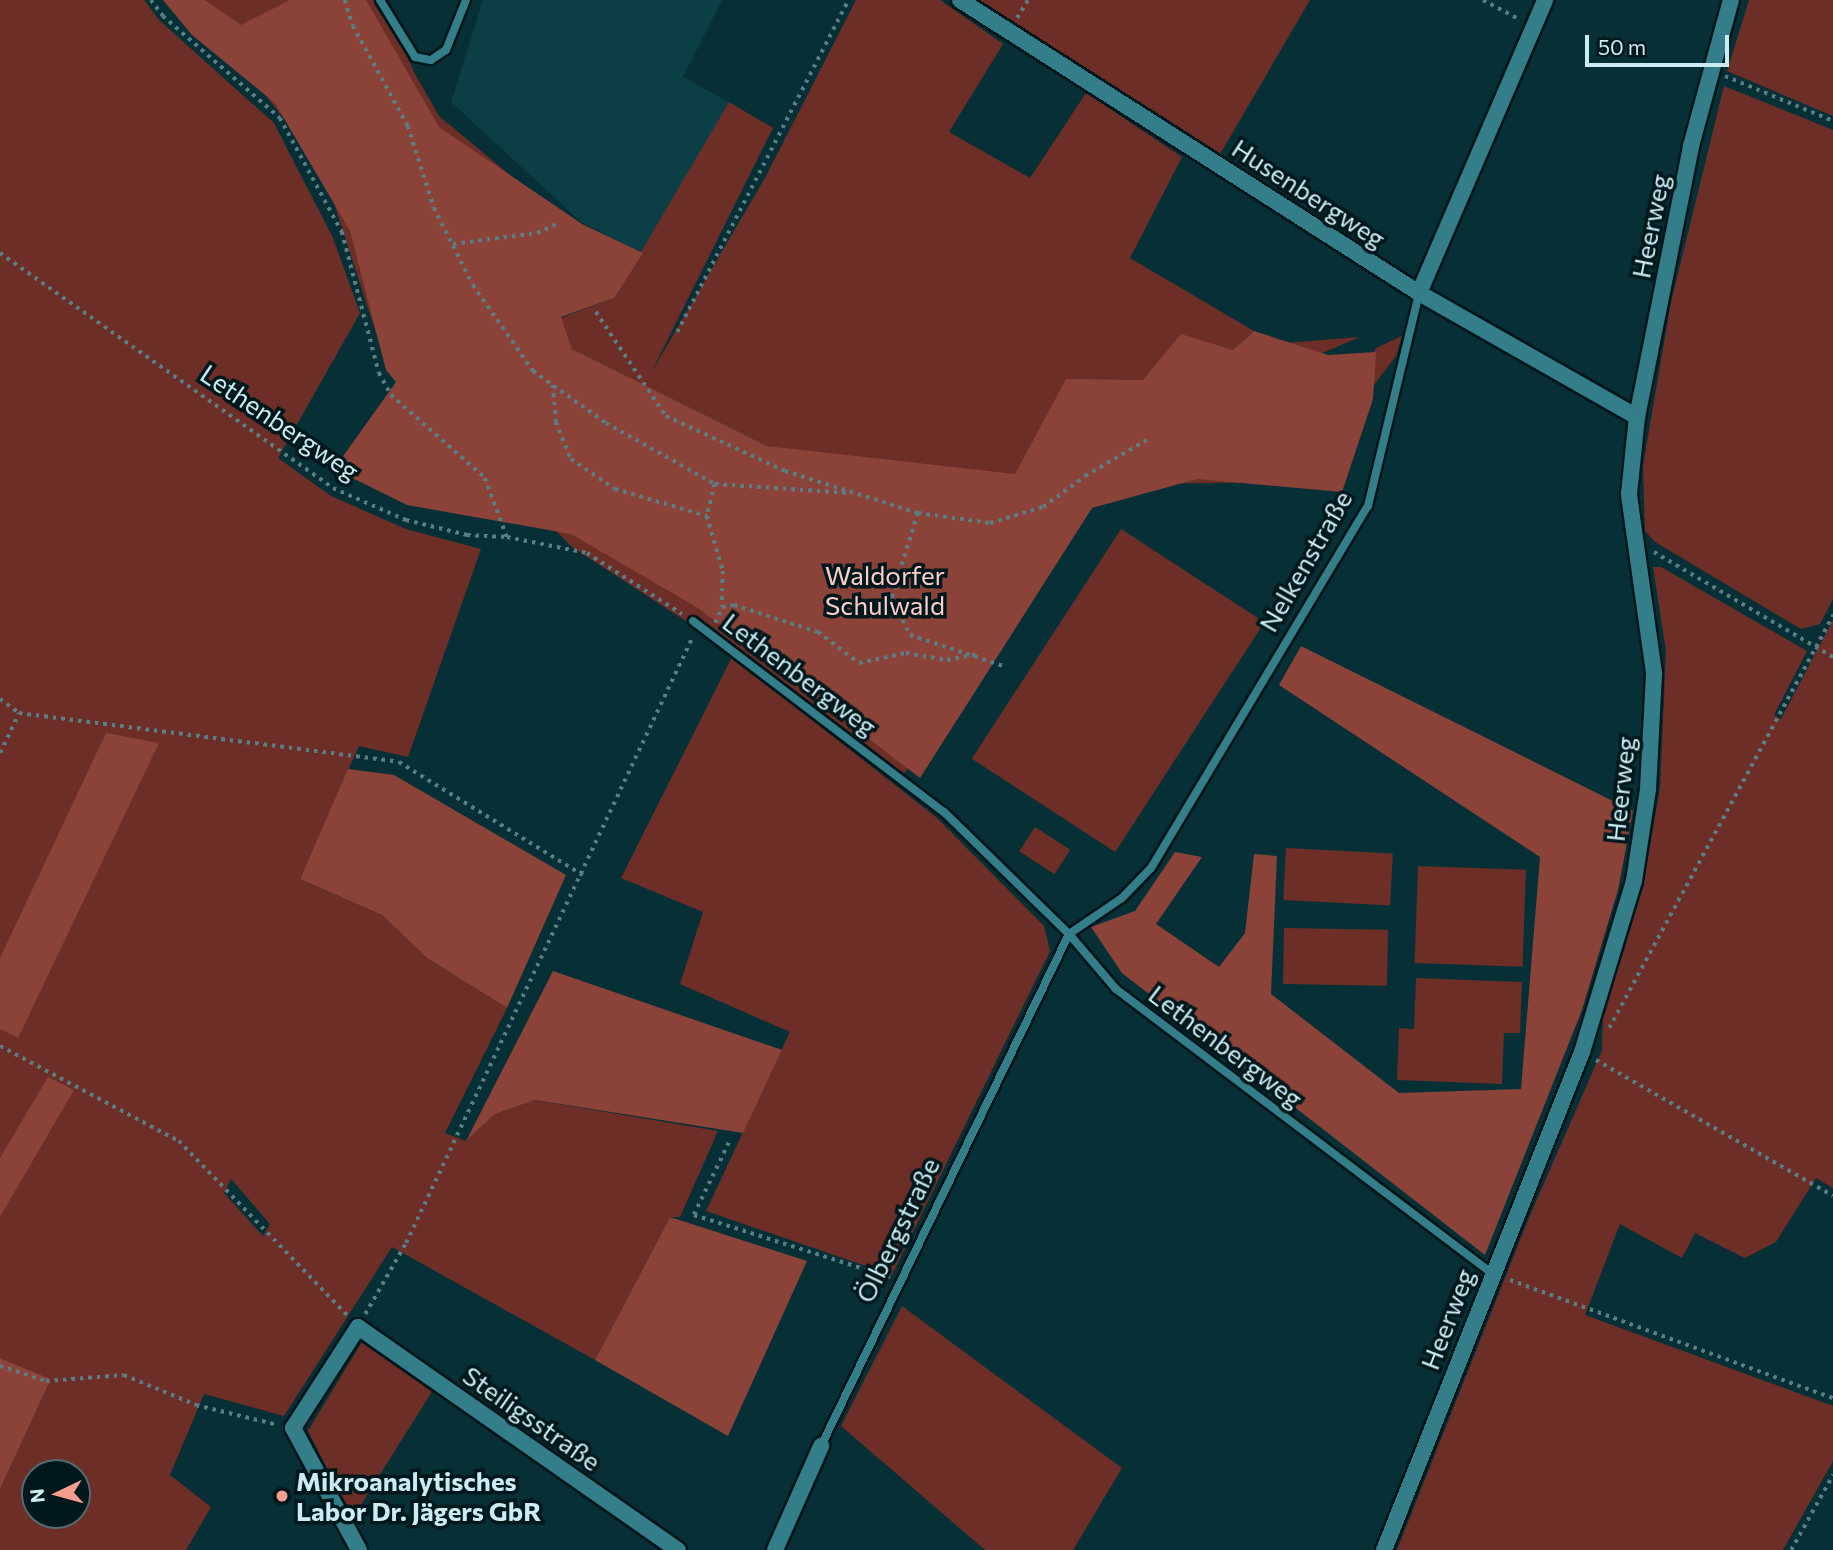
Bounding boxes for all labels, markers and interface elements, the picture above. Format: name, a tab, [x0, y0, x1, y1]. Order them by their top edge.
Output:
scale bar	[1588, 21, 1731, 65]
text: 50 m	[1598, 34, 1646, 59]
street label: Husenbergweg	[1227, 132, 1391, 254]
street label: Heerweg	[1625, 171, 1675, 281]
street label: Lethenbergweg	[195, 358, 365, 486]
street label: Nelkenstraße	[1252, 485, 1358, 637]
park label: Waldorfer Schulwald	[825, 559, 945, 620]
street label: Lethenbergweg	[717, 606, 883, 742]
street label: Heerweg	[1599, 735, 1641, 843]
street label: Lethenbergweg	[1143, 978, 1309, 1114]
street label: Ölbergstraße	[849, 1153, 945, 1307]
street label: Heerweg	[1414, 1264, 1480, 1374]
street label: Steiligsstraße	[457, 1359, 607, 1477]
north arrow	[21, 1459, 91, 1529]
place label: Mikroanalytisches Labor Dr. Jägers GbR	[296, 1465, 541, 1526]
text: N	[24, 1488, 49, 1504]
marker: Mikroanalytisches Labor Dr. Jägers GbR	[274, 1488, 290, 1504]

